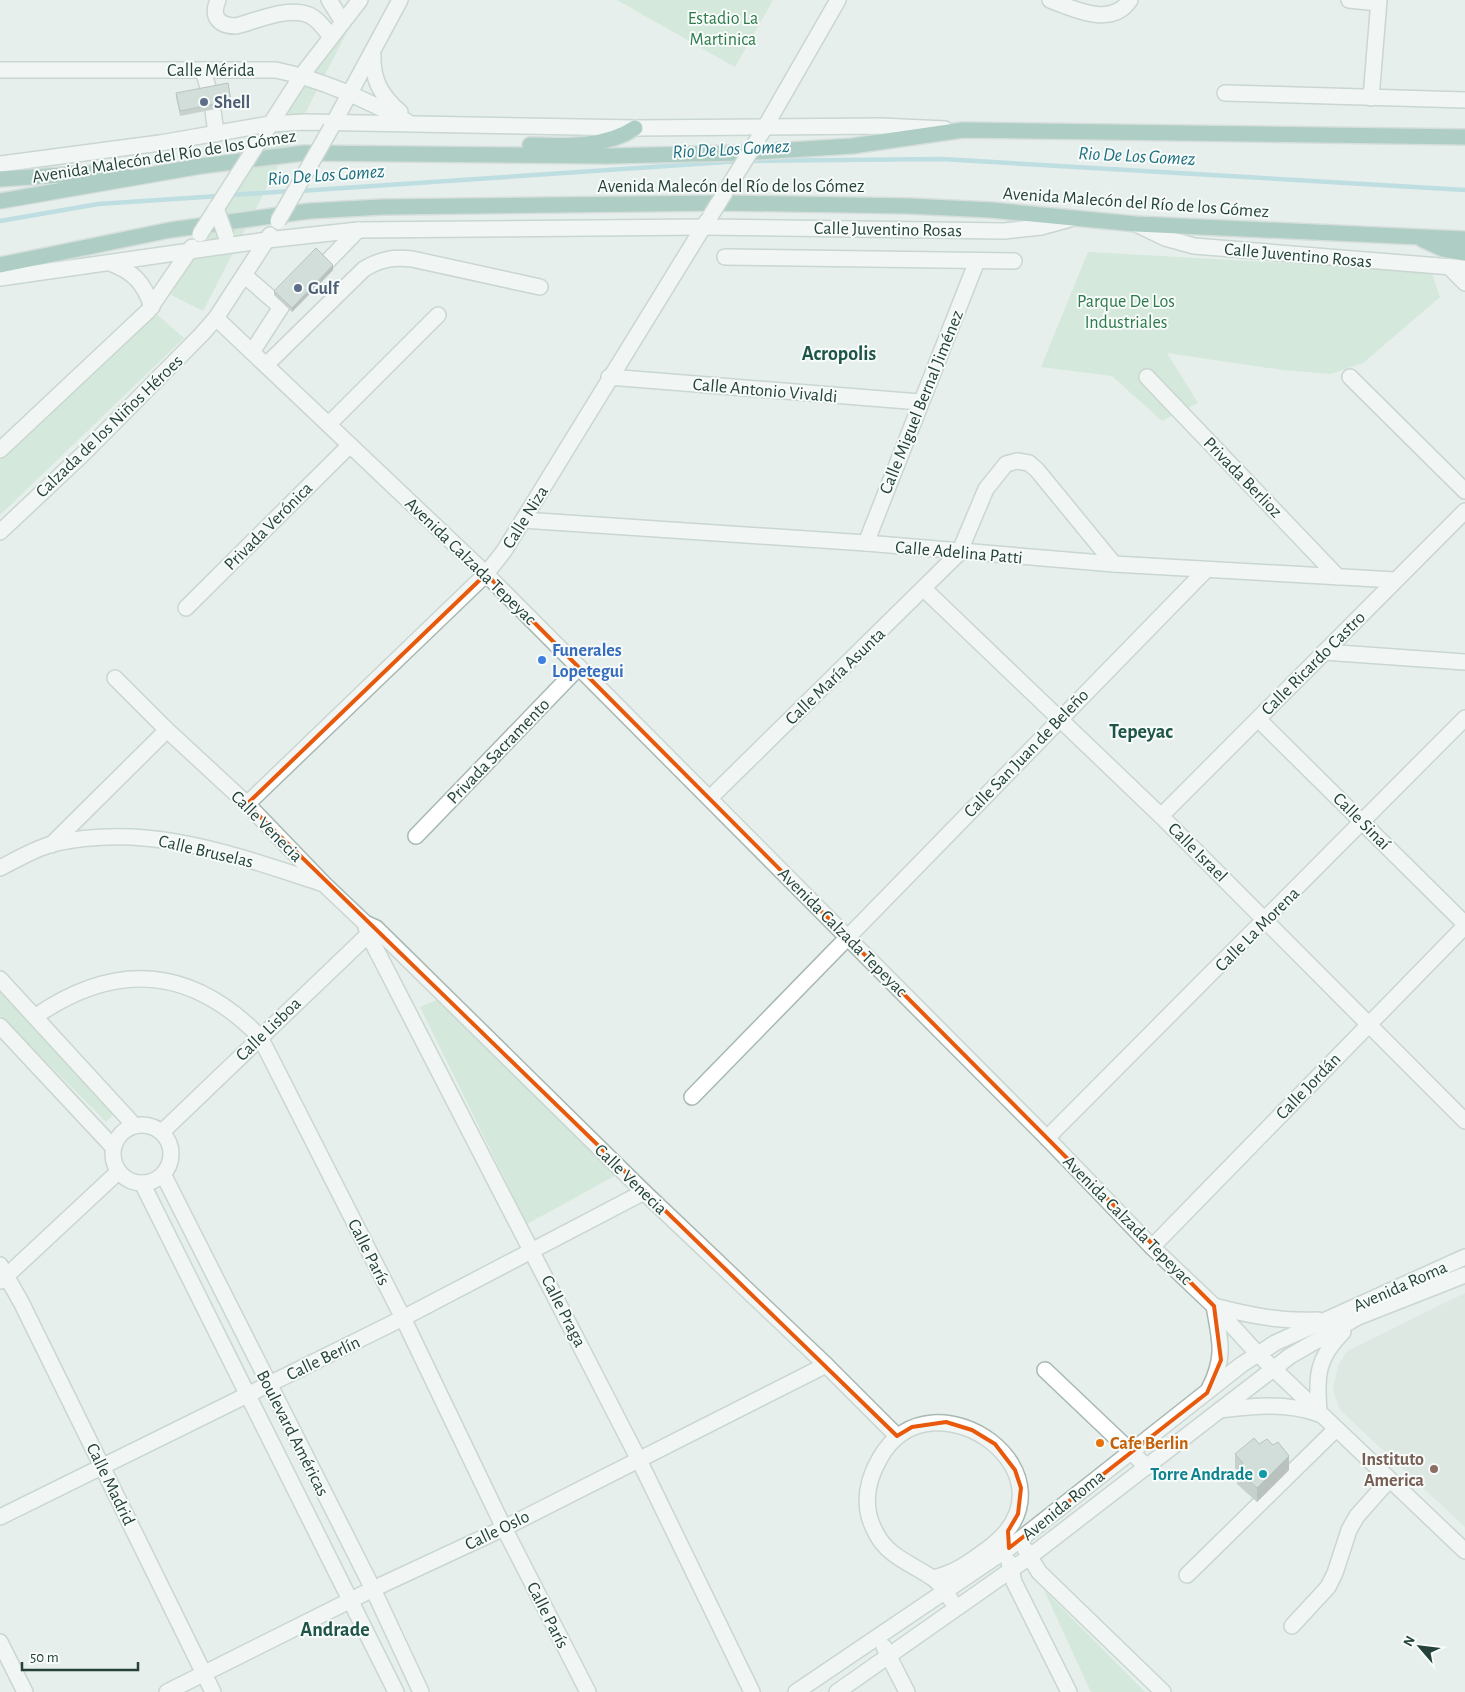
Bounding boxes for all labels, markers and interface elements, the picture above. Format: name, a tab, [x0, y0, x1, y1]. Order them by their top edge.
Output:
park label: Estadio La Martinica	[688, 10, 758, 49]
street label: Calle Mérida	[167, 62, 255, 80]
place label: Shell	[214, 94, 250, 112]
marker: Shell	[198, 96, 210, 108]
street label: Avenida Malecón del Río de los Gómez	[31, 127, 297, 187]
water label: Rio De Los Gomez	[672, 137, 790, 162]
water label: Rio De Los Gomez	[1078, 144, 1196, 169]
water label: Rio De Los Gomez	[267, 162, 386, 189]
street label: Avenida Malecón del Río de los Gómez	[598, 178, 864, 196]
street label: Avenida Malecón del Río de los Gómez	[1002, 185, 1270, 221]
street label: Calle Juventino Rosas	[814, 220, 962, 240]
street label: Calle Juventino Rosas	[1223, 241, 1372, 271]
place label: Gulf	[308, 280, 341, 298]
marker: Gulf	[292, 282, 304, 294]
park label: Parque De Los Industriales	[1077, 293, 1175, 332]
street label: Calle Miguel Bernal Jiménez	[877, 308, 967, 497]
district label: Acropolis	[802, 344, 877, 364]
street label: Calzada de los Niños Héroes	[33, 352, 187, 501]
street label: Calle Antonio Vivaldi	[692, 376, 838, 406]
street label: Privada Berlioz	[1200, 434, 1285, 521]
street label: Privada Verónica	[221, 479, 316, 574]
street label: Calle Niza	[500, 483, 552, 552]
street label: Avenida Calzada Tepeyac	[401, 495, 539, 629]
street label: Calle Adelina Patti	[894, 538, 1023, 568]
street label: Calle Ricardo Castro	[1258, 608, 1369, 719]
street label: Calle María Asunta	[782, 625, 889, 729]
place label: Funerales Lopetegui	[552, 642, 624, 681]
marker: Funerales Lopetegui	[536, 654, 548, 666]
street label: Calle San Juan de Beleño	[961, 686, 1093, 821]
street label: Privada Sacramento	[444, 695, 554, 808]
district label: Tepeyac	[1109, 722, 1173, 742]
street label: Calle Venecia	[227, 788, 305, 866]
street label: Calle Sinaí	[1329, 790, 1394, 854]
street label: Calle Israel	[1164, 820, 1230, 886]
street label: Calle Bruselas	[157, 832, 255, 872]
street label: Avenida Calzada Tepeyac	[774, 865, 910, 1001]
street label: Calle La Morena	[1212, 884, 1303, 975]
street label: Calle Lisboa	[233, 995, 305, 1065]
street label: Calle Jordán	[1273, 1050, 1344, 1123]
street label: Calle Venecia	[591, 1141, 670, 1218]
street label: Avenida Calzada Tepeyac	[1059, 1153, 1195, 1289]
street label: Calle París	[344, 1216, 392, 1288]
street label: Avenida Roma	[1351, 1258, 1450, 1316]
street label: Calle Praga	[537, 1273, 589, 1350]
street label: Calle Berlín	[284, 1333, 363, 1384]
street label: Boulevard Américas	[253, 1368, 332, 1499]
place label: Cafe Berlin	[1110, 1435, 1189, 1453]
marker: Cafe Berlin	[1094, 1437, 1106, 1449]
street label: Calle Madrid	[83, 1441, 138, 1528]
place label: Instituto America	[1361, 1451, 1424, 1490]
marker: Instituto America	[1428, 1463, 1440, 1475]
place label: Torre Andrade	[1150, 1466, 1253, 1484]
street label: Avenida Roma	[1019, 1467, 1108, 1544]
marker: Torre Andrade	[1257, 1468, 1269, 1480]
street label: Calle Oslo	[462, 1508, 533, 1554]
street label: Calle París	[523, 1579, 571, 1651]
district label: Andrade	[300, 1620, 370, 1640]
north arrow	[1395, 1622, 1445, 1672]
text: N	[1401, 1634, 1418, 1649]
scale bar	[22, 1640, 139, 1672]
text: 50 m	[30, 1650, 59, 1665]

